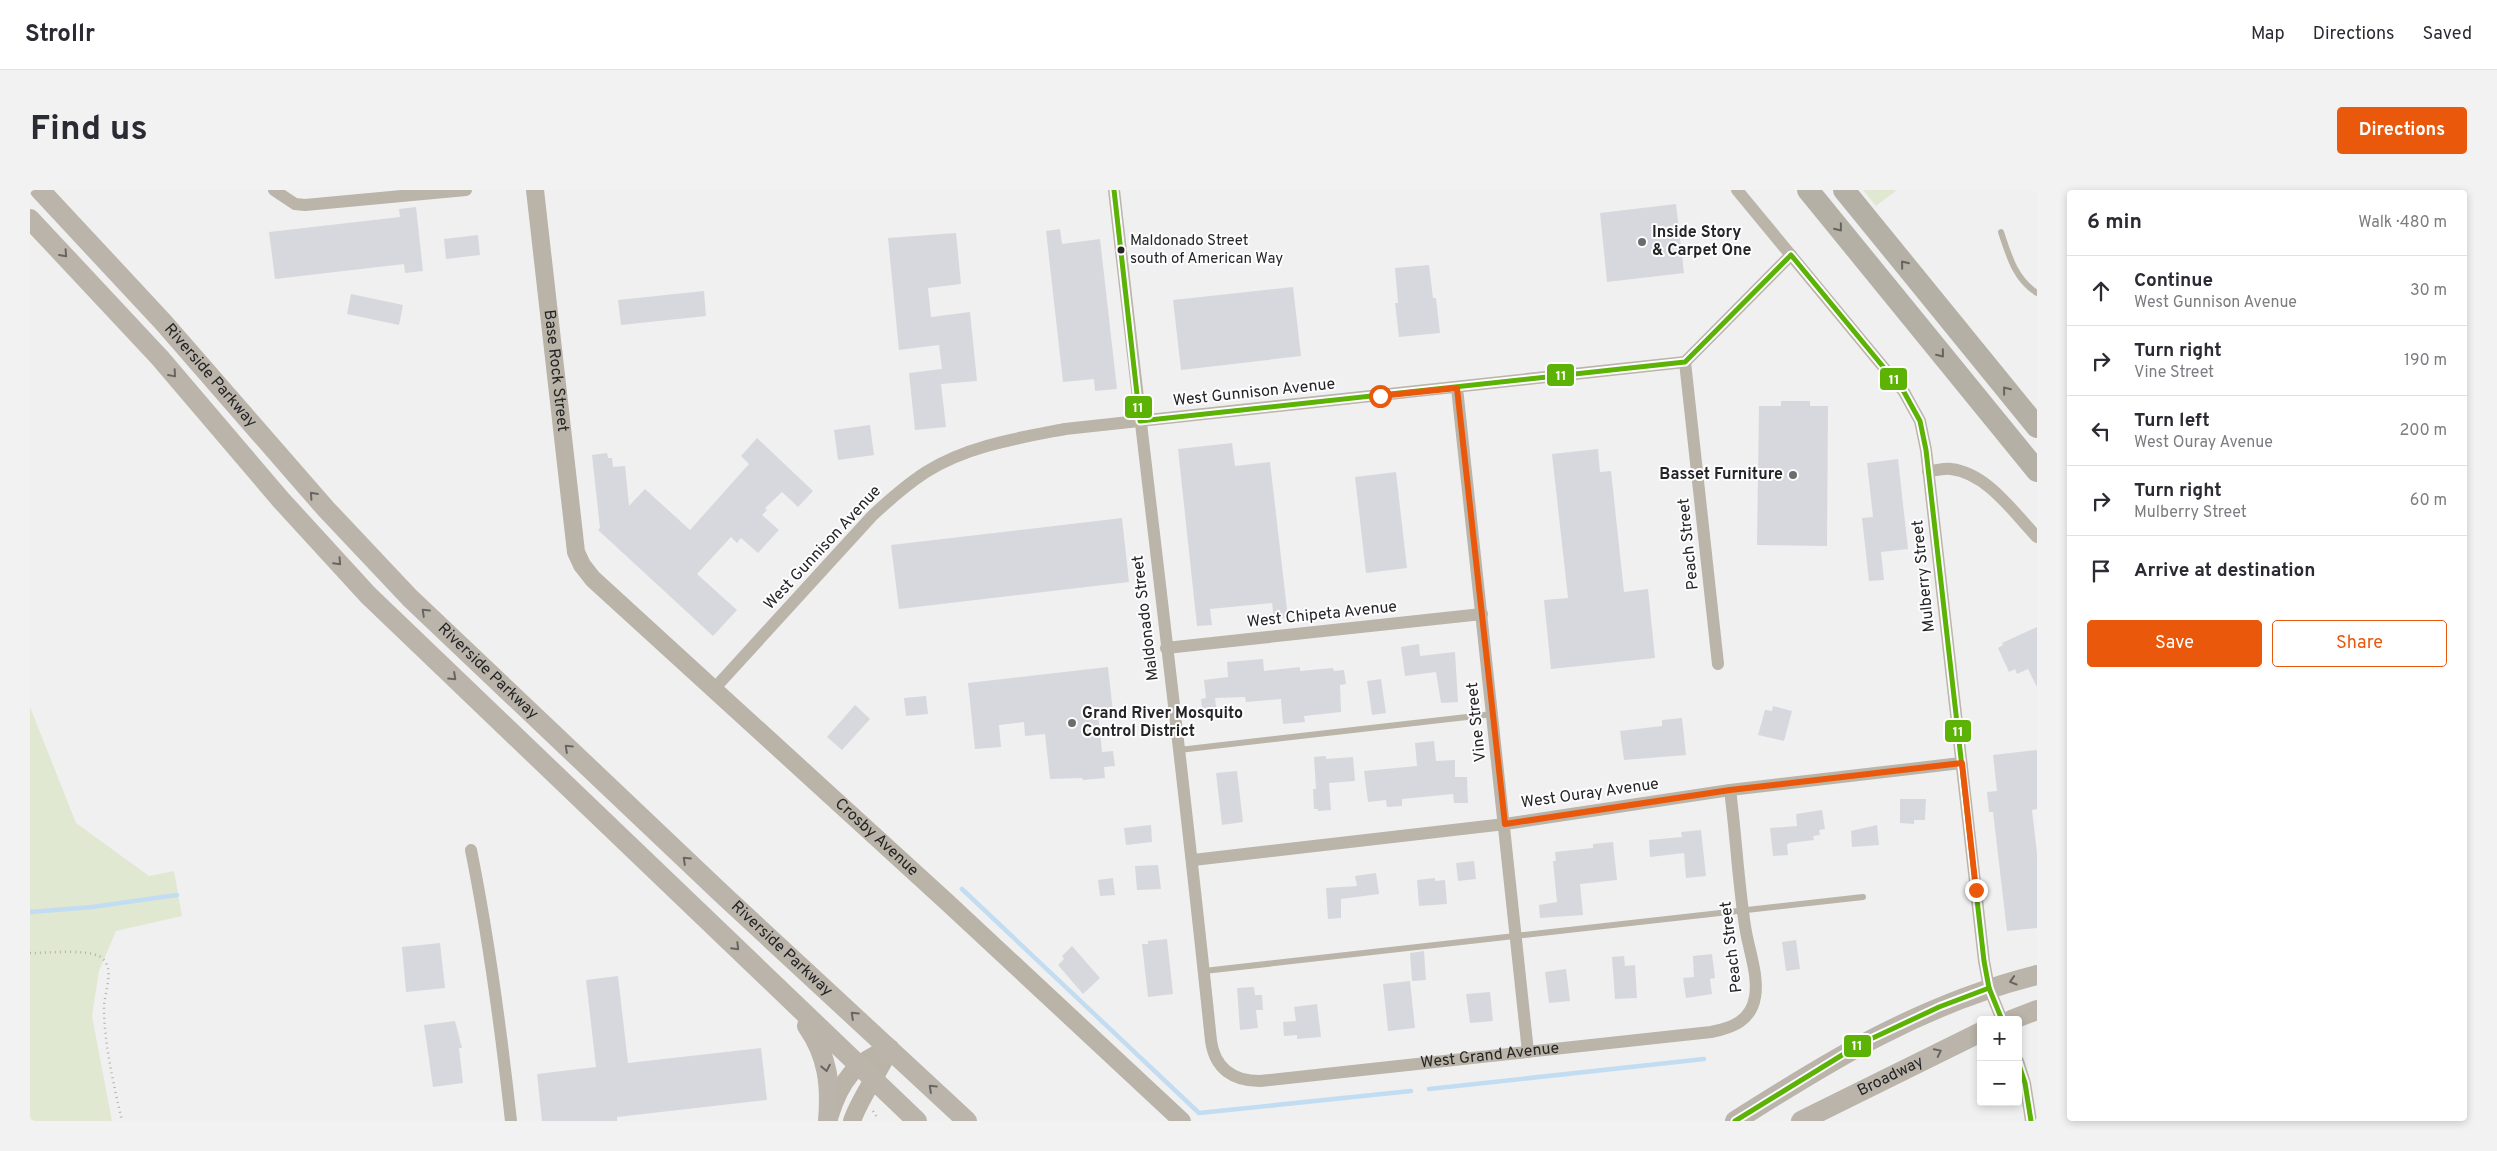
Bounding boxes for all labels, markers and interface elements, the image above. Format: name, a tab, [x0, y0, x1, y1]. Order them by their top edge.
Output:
text: Strollr	[25, 20, 95, 50]
text: Map	[2251, 23, 2285, 46]
text: Directions	[2313, 23, 2395, 46]
text: Saved	[2423, 23, 2472, 46]
button: Directions	[2337, 107, 2467, 154]
text: Find us	[30, 108, 148, 152]
text: 6 min	[2087, 209, 2142, 236]
text: Walk · 480 m	[2358, 213, 2447, 233]
one-way arrow	[1833, 222, 1841, 231]
place label: Inside Story & Carpet One	[1652, 223, 1752, 261]
place label: Maldonado Street south of American Way	[1130, 232, 1283, 269]
marker: Inside Story & Carpet One	[1636, 236, 1648, 248]
marker: Maldonado Street south of American Way	[1116, 245, 1126, 255]
one-way arrow	[58, 248, 67, 257]
one-way arrow	[1901, 261, 1909, 270]
text: Continue	[2134, 269, 2213, 293]
icon: ahead	[2087, 277, 2115, 305]
text: 30 m	[2410, 281, 2447, 301]
text: West Gunnison Avenue	[2134, 293, 2297, 313]
street label: Base Rock Street	[539, 309, 572, 433]
street label: Riverside Parkway	[159, 320, 261, 432]
text: Turn right	[2134, 339, 2222, 363]
icon: right	[2087, 347, 2115, 375]
one-way arrow	[1936, 348, 1944, 357]
text: 190 m	[2404, 351, 2447, 371]
line badge: 11	[1546, 363, 1575, 387]
text: Vine Street	[2134, 363, 2214, 383]
line badge: 11	[1879, 367, 1908, 391]
text: 11	[1555, 368, 1567, 385]
one-way arrow	[167, 369, 176, 378]
text: 11	[1888, 372, 1900, 389]
street label: West Gunnison Avenue	[1172, 375, 1336, 411]
route start	[1369, 385, 1392, 408]
one-way arrow	[2003, 386, 2012, 395]
line badge: 11	[1124, 395, 1153, 419]
text: 11	[1132, 400, 1144, 417]
text: Turn left	[2134, 409, 2210, 433]
icon: left	[2087, 417, 2115, 445]
text: 200 m	[2399, 421, 2447, 441]
text: West Ouray Avenue	[2134, 433, 2273, 453]
place label: Basset Furniture	[1659, 465, 1783, 485]
marker: Basset Furniture	[1787, 469, 1799, 481]
text: Turn right	[2134, 479, 2222, 503]
street label: West Gunnison Avenue	[760, 482, 886, 614]
icon: right	[2087, 487, 2115, 515]
one-way arrow	[310, 491, 319, 500]
text: 60 m	[2410, 491, 2447, 511]
street label: Peach Street	[1674, 497, 1704, 591]
text: Mulberry Street	[2134, 503, 2247, 523]
street label: Mulberry Street	[1908, 519, 1940, 633]
street label: Maldonado Street	[1128, 554, 1164, 682]
one-way arrow	[332, 557, 341, 566]
icon: arrive	[2087, 557, 2115, 585]
text: Arrive at destination	[2134, 559, 2315, 583]
street label: West Chipeta Avenue	[1246, 597, 1398, 633]
one-way arrow	[422, 609, 431, 618]
street label: Riverside Parkway	[433, 619, 542, 724]
button: Save	[2087, 620, 2262, 667]
button: Share	[2272, 620, 2447, 667]
one-way arrow	[447, 671, 456, 680]
street label: Vine Street	[1463, 681, 1491, 763]
place label: Grand River Mosquito Control District	[1082, 704, 1243, 742]
marker: Grand River Mosquito Control District	[1066, 717, 1078, 729]
line badge: 11	[1944, 719, 1972, 743]
text: 11	[1952, 724, 1964, 741]
one-way arrow	[565, 745, 574, 754]
street label: West Ouray Avenue	[1520, 774, 1660, 814]
street label: Crosby Avenue	[830, 794, 922, 881]
one-way arrow	[683, 857, 692, 866]
route end	[1965, 879, 1988, 902]
street label: Riverside Parkway	[726, 897, 837, 1001]
street label: Peach Street	[1716, 900, 1748, 994]
one-way arrow	[730, 941, 739, 950]
one-way arrow	[2010, 976, 2018, 986]
one-way arrow	[851, 1012, 860, 1021]
map controls	[1977, 1016, 2022, 1106]
button: +	[1977, 1016, 2022, 1061]
line badge: 11	[1843, 1034, 1872, 1058]
text: 11	[1851, 1038, 1863, 1055]
street label: West Grand Avenue	[1420, 1039, 1560, 1073]
one-way arrow	[1933, 1048, 1942, 1058]
street label: Broadway	[1854, 1052, 1927, 1101]
button: −	[1977, 1061, 2022, 1106]
one-way arrow	[821, 1063, 831, 1072]
one-way arrow	[929, 1085, 938, 1094]

